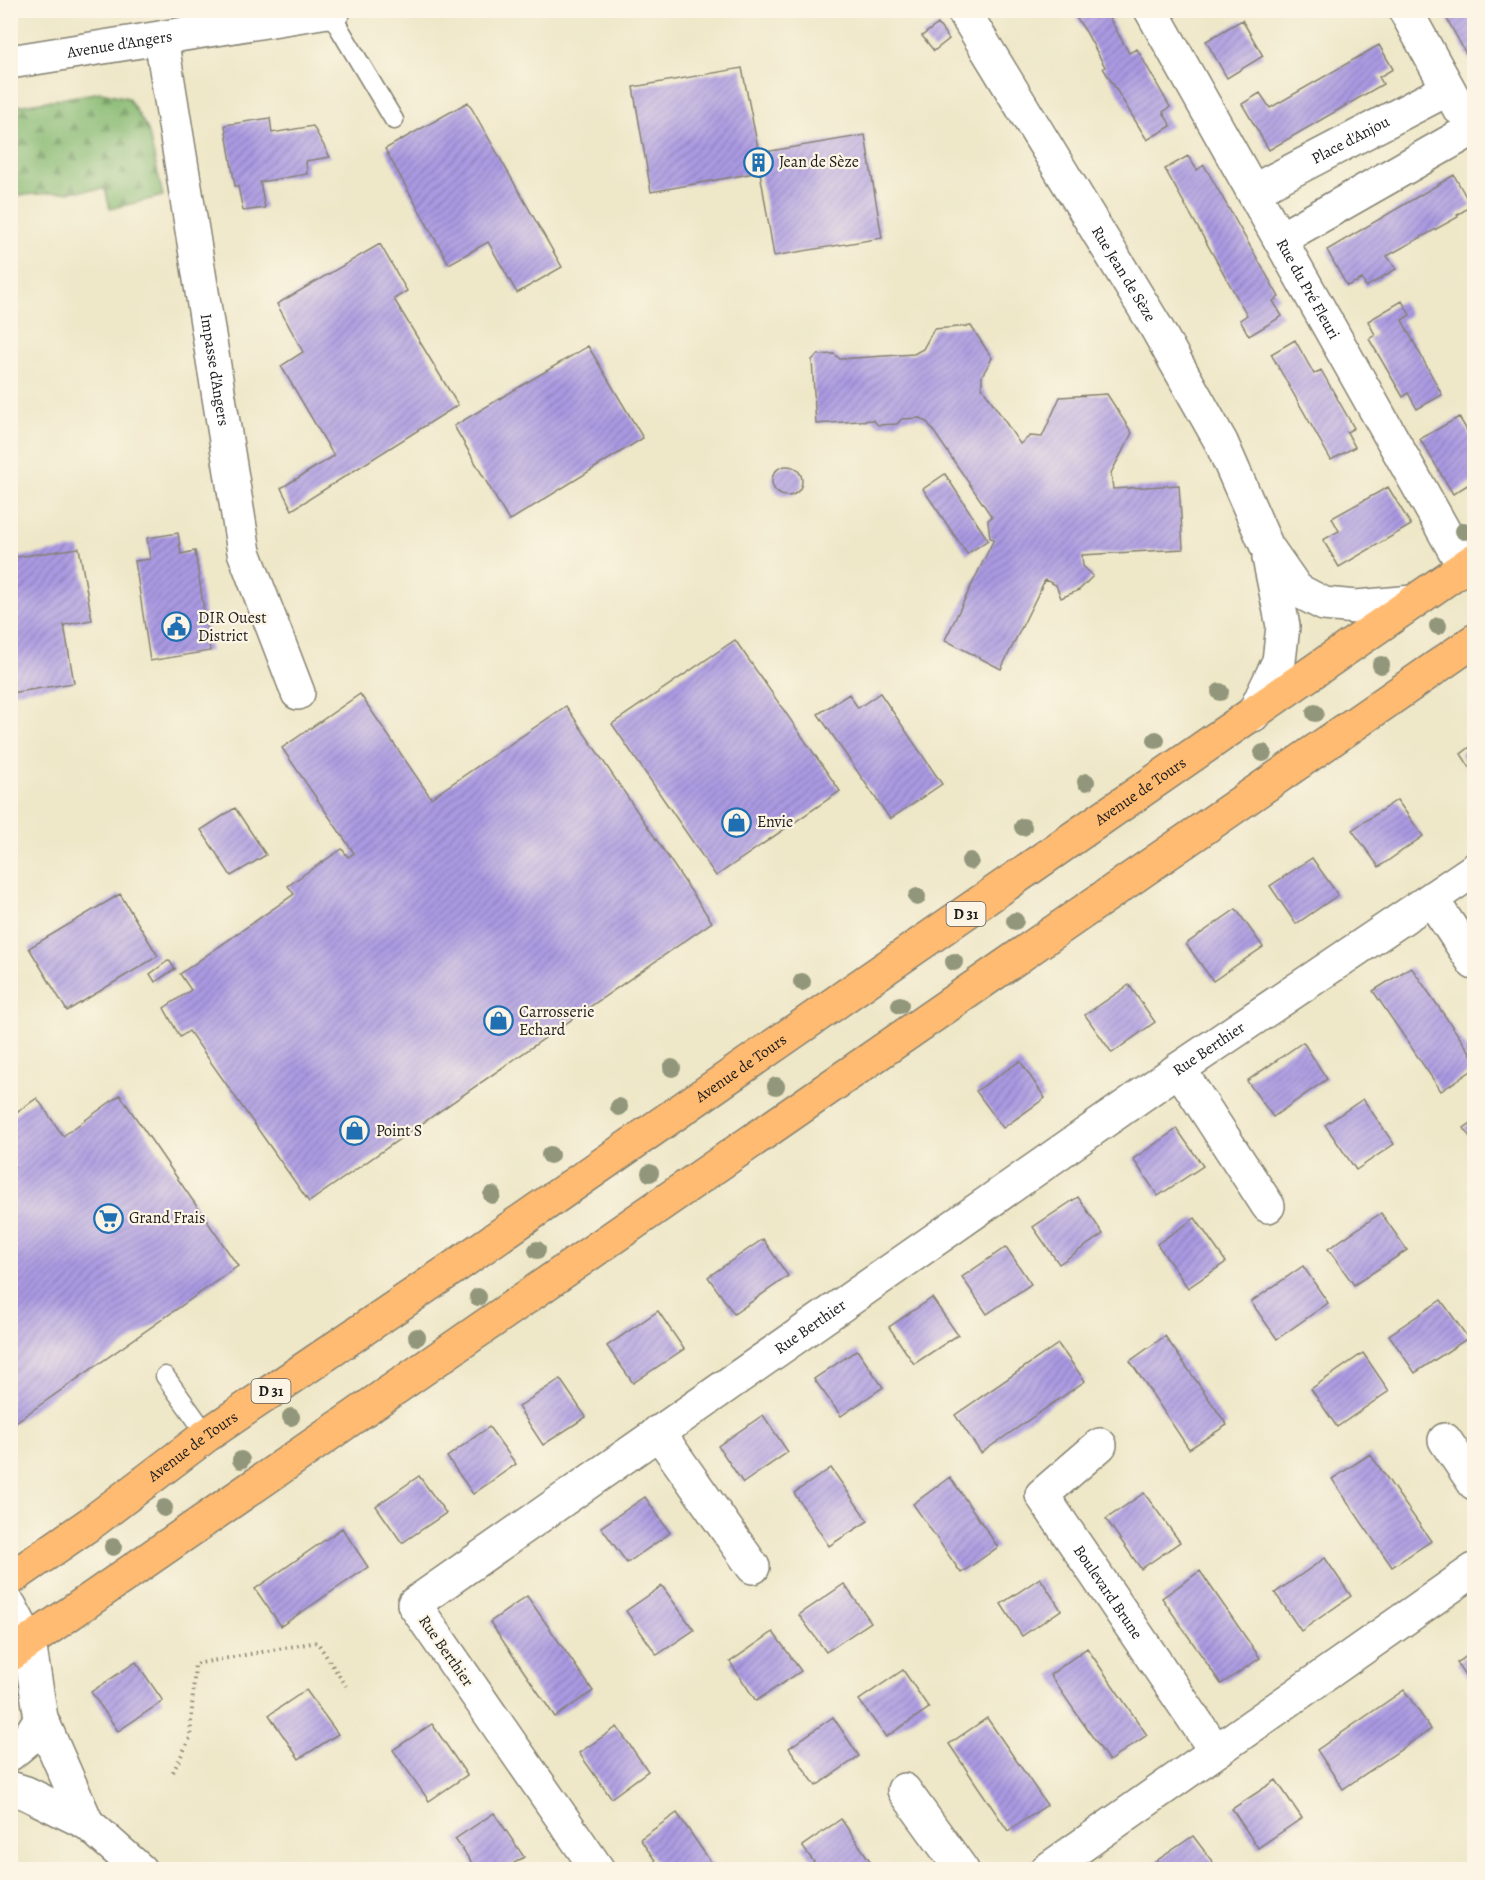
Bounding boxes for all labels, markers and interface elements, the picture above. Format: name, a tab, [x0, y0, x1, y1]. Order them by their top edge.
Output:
street label: Avenue d'Angers	[64, 25, 174, 64]
street label: Place d'Anjou	[1308, 110, 1394, 170]
building icon: Jean de Sèze	[742, 146, 774, 178]
place label: Jean de Sèze	[779, 151, 859, 173]
street label: Rue Jean de Sèze	[1086, 222, 1161, 326]
street label: Rue du Pré Fleuri	[1271, 235, 1345, 343]
street label: Impasse d'Angers	[195, 312, 234, 427]
place label: DIR Ouest District	[198, 607, 267, 647]
public building icon: DIR Ouest District	[161, 611, 193, 643]
street label: Avenue de Tours	[1090, 752, 1191, 831]
shop icon: Envie	[720, 806, 752, 838]
place label: Envie	[757, 811, 793, 833]
road number: D 31	[946, 902, 986, 926]
place label: Carrosserie Echard	[519, 1001, 594, 1041]
shop icon: Carrosserie Echard	[482, 1005, 514, 1037]
street label: Rue Berthier	[1168, 1017, 1249, 1081]
street label: Avenue de Tours	[690, 1029, 791, 1108]
shop icon: Point S	[339, 1115, 371, 1147]
place label: Point S	[376, 1120, 422, 1142]
supermarket icon: Grand Frais	[92, 1202, 124, 1234]
place label: Grand Frais	[129, 1207, 206, 1229]
street label: Rue Berthier	[770, 1294, 850, 1360]
road number: D 31	[252, 1379, 290, 1403]
street label: Avenue de Tours	[143, 1406, 242, 1488]
street label: Boulevard Brune	[1068, 1541, 1148, 1644]
street label: Rue Berthier	[413, 1611, 479, 1691]

